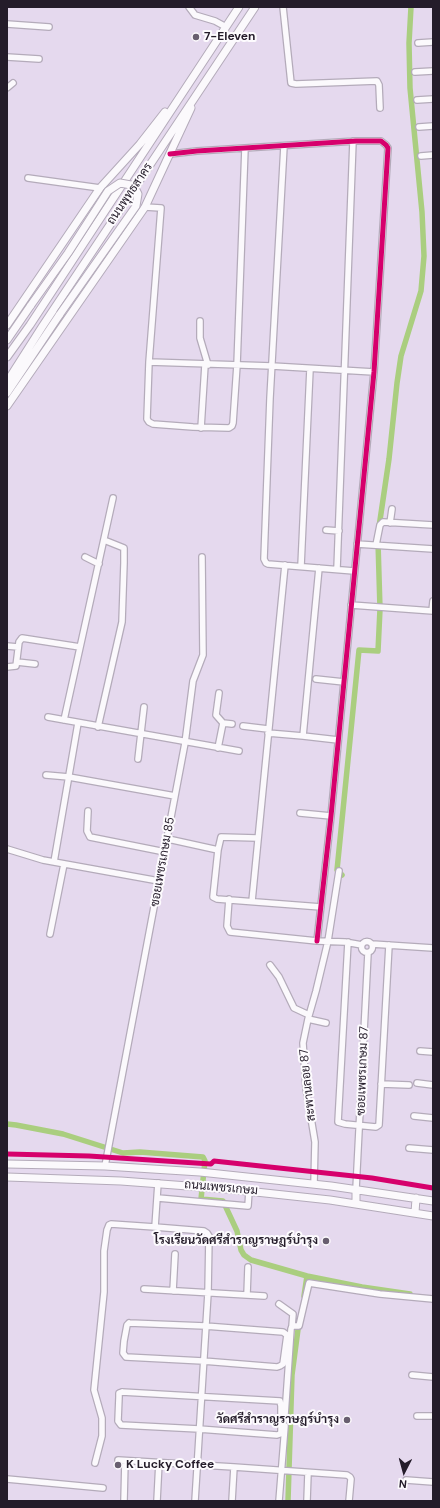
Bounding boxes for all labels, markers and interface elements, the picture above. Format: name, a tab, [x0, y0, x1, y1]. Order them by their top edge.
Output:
place label: 7-Eleven	[204, 30, 256, 44]
marker: 7-Eleven	[191, 32, 201, 42]
street label: ถนนพุทธสาคร	[104, 160, 156, 228]
street label: ซอยเพชรเกษม 85	[148, 816, 178, 908]
street label: ซอยเพชรเกษม 87	[354, 1026, 372, 1116]
street label: สะพานลอย 87	[297, 1048, 319, 1122]
street label: ถนนเพชรเกษม	[184, 1178, 258, 1198]
place label: โรงเรียนวัดศรีสําราญราษฎร์บํารุง	[154, 1234, 318, 1248]
marker: โรงเรียนวัดศรีสําราญราษฎร์บํารุง	[321, 1236, 331, 1246]
place label: วัดศรีสําราญราษฎร์บํารุง	[216, 1413, 339, 1427]
marker: วัดศรีสําราญราษฎร์บํารุง	[342, 1415, 352, 1425]
north arrow	[384, 1452, 424, 1492]
place label: K Lucky Coffee	[126, 1458, 214, 1472]
marker: K Lucky Coffee	[113, 1460, 123, 1470]
text: N	[398, 1477, 407, 1491]

